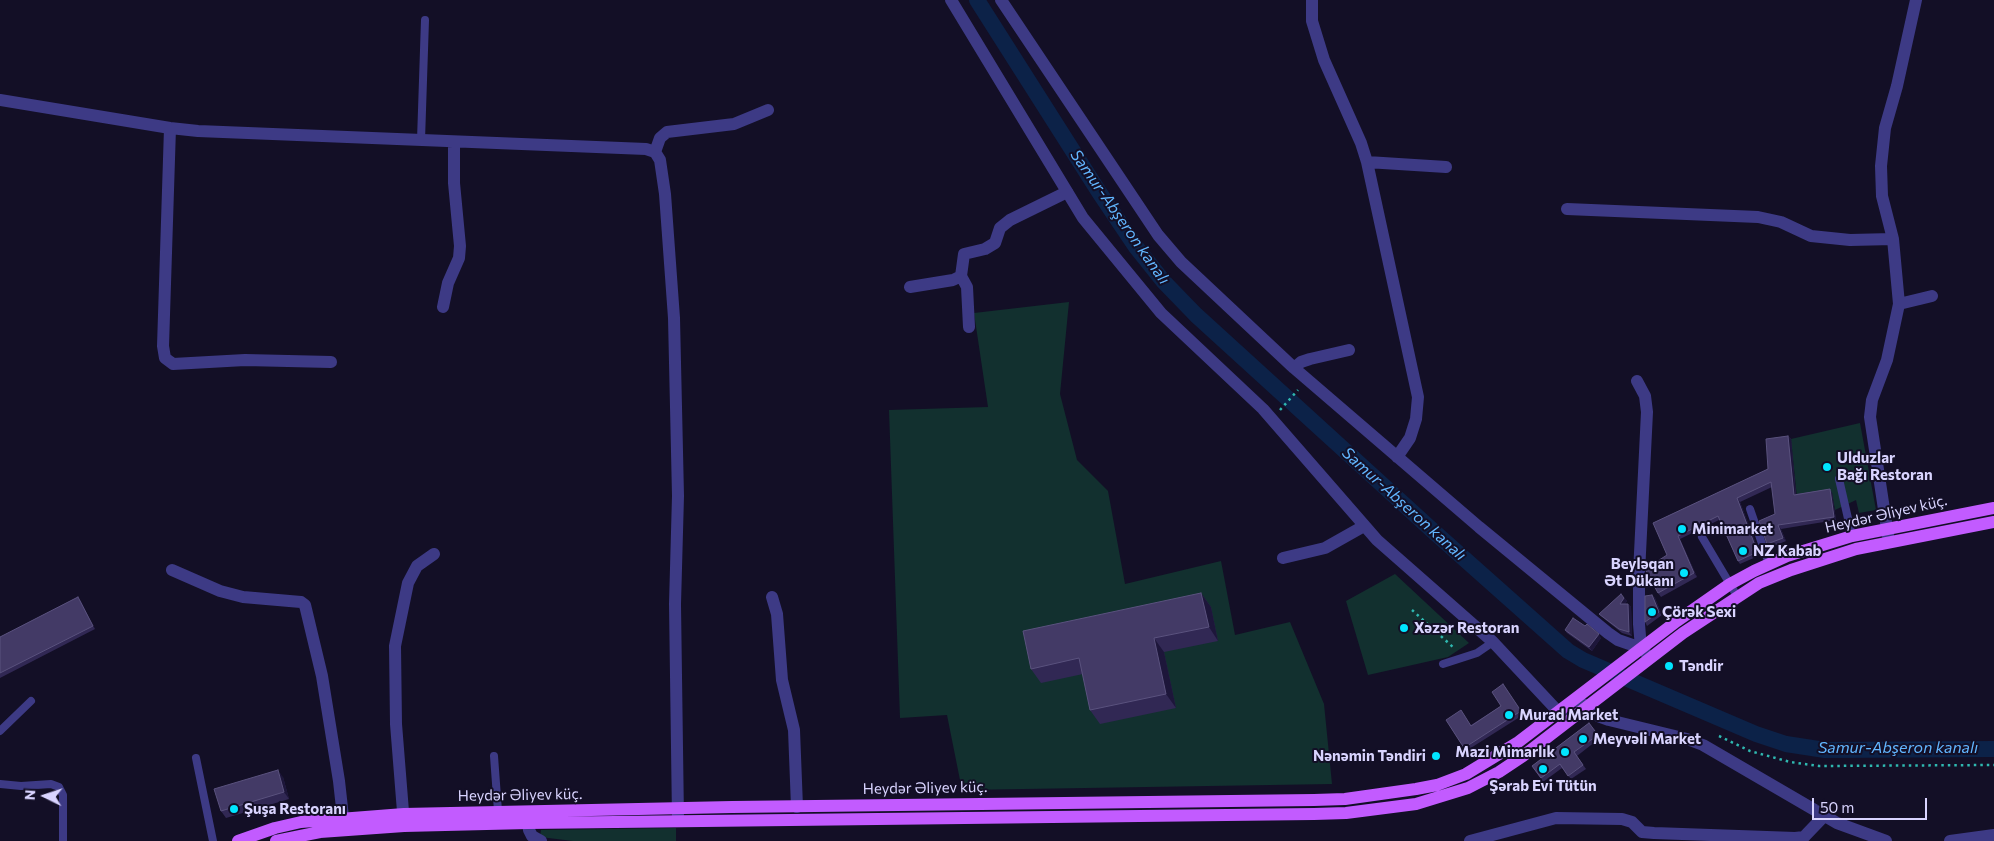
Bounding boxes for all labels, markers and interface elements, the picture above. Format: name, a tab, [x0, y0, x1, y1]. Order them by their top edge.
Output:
water label: Samur-Abşeron kanalı	[1066, 146, 1174, 288]
water label: Samur-Abşeron kanalı	[1338, 443, 1470, 565]
place label: Ulduzlar Bağı Restoran	[1837, 449, 1933, 484]
marker: Ulduzlar Bağı Restoran	[1821, 461, 1833, 473]
street label: Heydər Əliyev küç.	[1823, 491, 1949, 537]
place label: Minimarket	[1692, 520, 1773, 538]
marker: Minimarket	[1676, 523, 1688, 535]
place label: NZ Kabab	[1753, 542, 1821, 560]
marker: NZ Kabab	[1737, 545, 1749, 557]
place label: Beyləqan Ət Dükanı	[1604, 555, 1674, 590]
marker: Beyləqan Ət Dükanı	[1678, 567, 1690, 579]
place label: Çörək Sexi	[1662, 603, 1736, 621]
marker: Çörək Sexi	[1646, 606, 1658, 618]
place label: Xəzər Restoran	[1414, 619, 1519, 637]
marker: Xəzər Restoran	[1398, 622, 1410, 634]
place label: Təndir	[1679, 657, 1723, 675]
marker: Təndir	[1663, 660, 1675, 672]
place label: Murad Market	[1519, 706, 1618, 724]
marker: Murad Market	[1503, 709, 1515, 721]
place label: Meyvəli Market	[1593, 730, 1701, 748]
marker: Meyvəli Market	[1577, 733, 1589, 745]
water label: Samur-Abşeron kanalı	[1818, 738, 1978, 758]
place label: Mazi Mimarlık	[1455, 743, 1555, 761]
marker: Mazi Mimarlık	[1559, 746, 1571, 758]
place label: Nənəmin Təndiri	[1313, 747, 1426, 765]
marker: Nənəmin Təndiri	[1430, 750, 1442, 762]
marker: Şərab Evi Tütün	[1537, 763, 1549, 775]
north arrow	[20, 771, 70, 821]
place label: Şərab Evi Tütün	[1489, 777, 1597, 795]
street label: Heydər Əliyev küç.	[863, 778, 987, 798]
street label: Heydər Əliyev küç.	[458, 785, 582, 805]
scale bar	[1814, 788, 1929, 820]
text: N	[21, 789, 38, 801]
text: 50 m	[1820, 798, 1854, 816]
place label: Şuşa Restoranı	[244, 800, 346, 818]
marker: Şuşa Restoranı	[228, 803, 240, 815]

